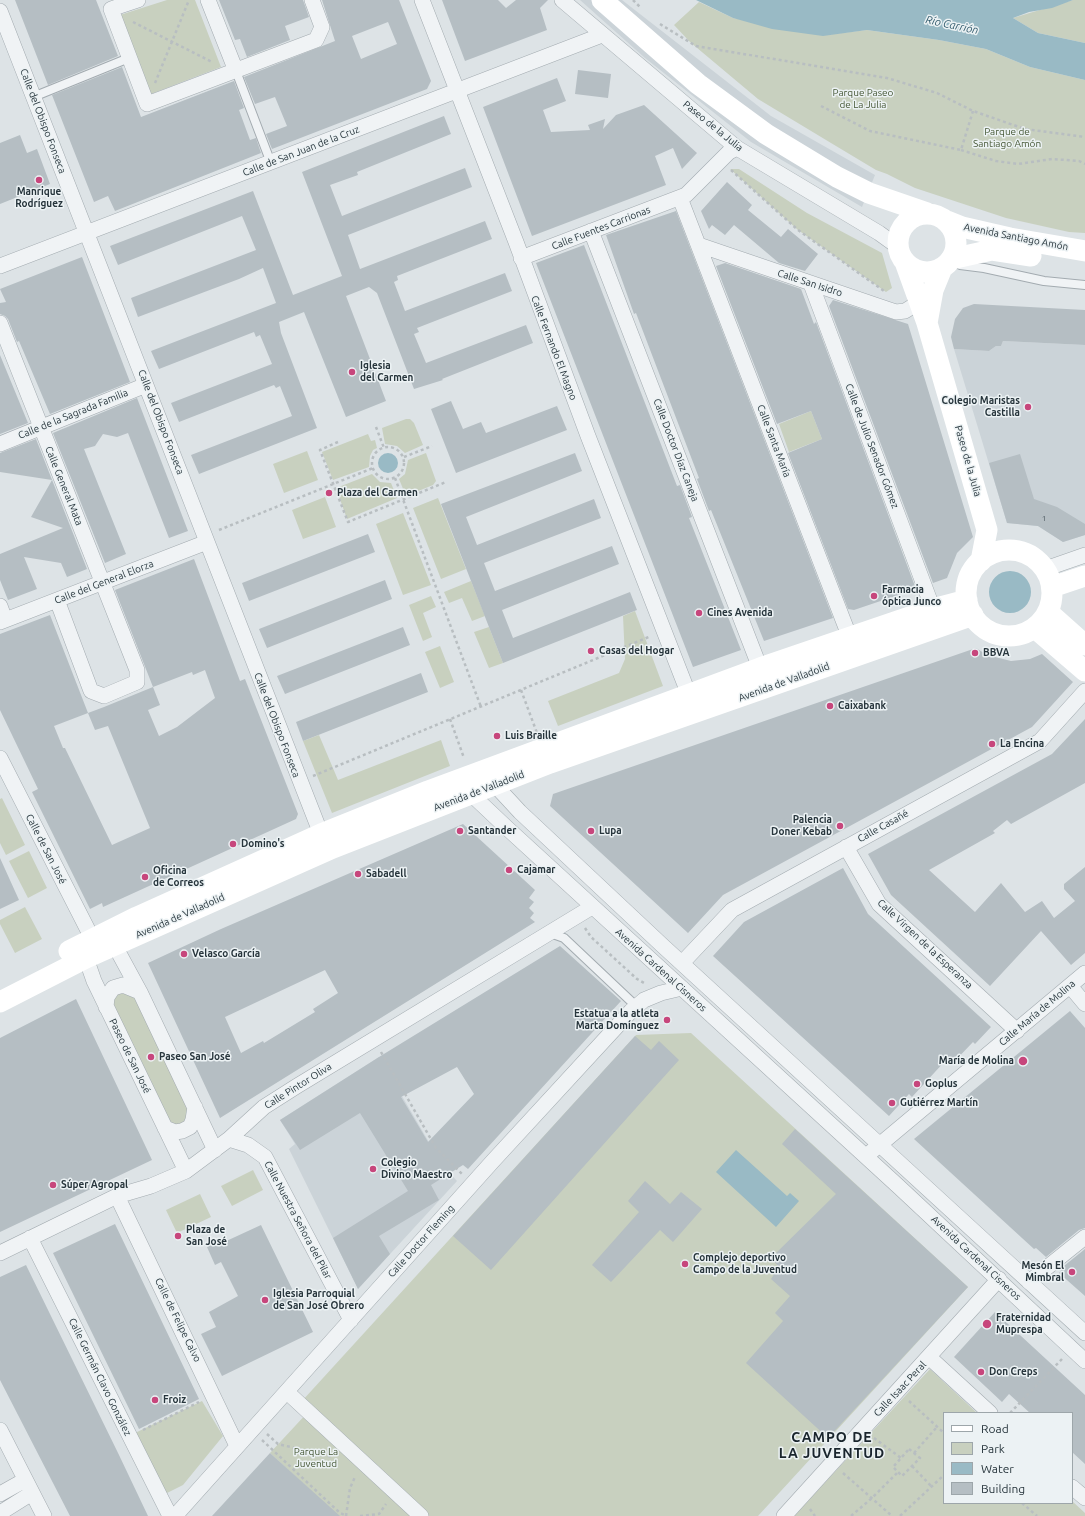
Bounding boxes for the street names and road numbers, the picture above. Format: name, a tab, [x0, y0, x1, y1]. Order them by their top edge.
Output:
street label: Calle del Obispo Fonseca	[17, 67, 69, 175]
street label: Paseo de la Julia	[681, 98, 745, 154]
street label: Calle de San Juan de la Cruz	[241, 123, 361, 179]
street label: Calle Fuentes Carrionas	[550, 204, 652, 252]
street label: Avenida Santiago Amón	[963, 221, 1069, 253]
street label: Calle San Isidro	[776, 267, 844, 299]
street label: Calle Fernando El Magno	[528, 294, 580, 402]
street label: Calle del Obispo Fonseca	[135, 368, 187, 476]
street label: Calle de Julio Senador Gómez	[843, 382, 901, 510]
street label: Calle de la Sagrada Familia	[16, 386, 130, 442]
street label: Calle Doctor Díaz Caneja	[651, 397, 701, 503]
street label: Calle Santa María	[755, 403, 793, 479]
street label: Paseo de la Julia	[952, 424, 984, 498]
street label: Calle General Mata	[43, 445, 85, 527]
street label: Calle del General Elorza	[53, 558, 155, 606]
street label: Avenida de Valladolid	[737, 660, 831, 704]
street label: Calle del Obispo Fonseca	[251, 671, 303, 779]
street label: Avenida de Valladolid	[432, 768, 526, 814]
street label: Calle Casañé	[855, 807, 911, 845]
street label: Calle de San José	[23, 812, 69, 886]
street label: Avenida de Valladolid	[134, 891, 226, 941]
street label: Calle Virgen de la Esperanza	[875, 897, 975, 991]
street label: Avenida Cardenal Cisneros	[613, 926, 709, 1014]
street label: Calle María de Molina	[996, 978, 1078, 1048]
street label: Paseo de San José	[107, 1017, 153, 1095]
street label: Calle Pintor Oliva	[262, 1060, 334, 1112]
street label: Calle Nuestra Señora del Pilar	[262, 1159, 334, 1281]
street label: Calle Doctor Fleming	[385, 1202, 457, 1280]
street label: Avenida Cardenal Cisneros	[929, 1213, 1023, 1303]
street label: Calle de Felipe Calvo	[152, 1276, 204, 1364]
street label: Calle Germán Clavo González	[66, 1316, 134, 1438]
street label: Calle Isaac Peral	[871, 1359, 929, 1419]

